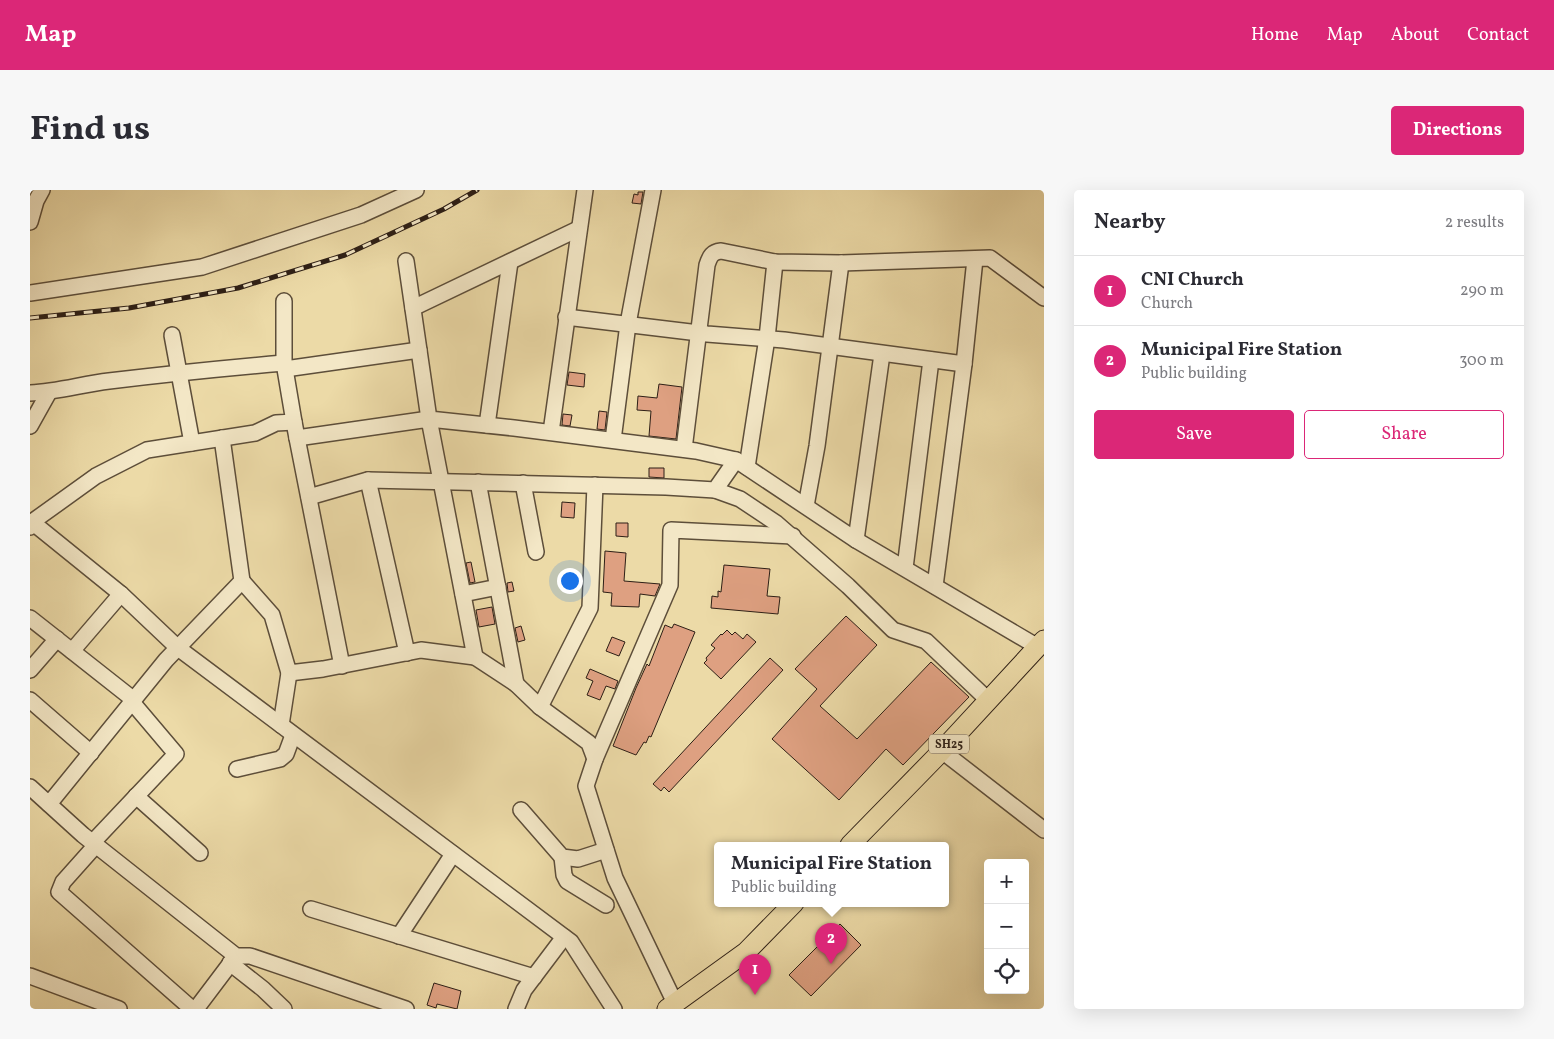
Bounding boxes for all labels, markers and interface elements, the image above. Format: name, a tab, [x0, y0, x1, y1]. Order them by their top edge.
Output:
text: Map	[25, 18, 76, 52]
text: Home	[1251, 23, 1299, 48]
text: Map	[1327, 23, 1363, 48]
text: About	[1391, 23, 1439, 48]
text: Contact	[1467, 23, 1529, 48]
text: Find us	[30, 106, 150, 154]
button: Directions	[1391, 106, 1524, 155]
text: Nearby	[1094, 208, 1165, 237]
text: 2 results	[1445, 212, 1504, 234]
text: CNI Church	[1141, 267, 1244, 293]
text: 1	[1107, 280, 1113, 302]
text: 290 m	[1460, 280, 1504, 302]
text: Church	[1141, 293, 1193, 315]
text: Municipal Fire Station	[1141, 337, 1342, 363]
text: 2	[1106, 350, 1114, 372]
text: 300 m	[1459, 350, 1504, 372]
text: Public building	[1141, 363, 1247, 385]
button: Save	[1094, 410, 1294, 459]
button: Share	[1304, 410, 1504, 459]
your location	[557, 568, 583, 594]
road number: SH25	[929, 734, 969, 754]
popup	[714, 842, 949, 907]
text: Municipal Fire Station	[731, 851, 932, 877]
map controls	[984, 859, 1029, 994]
button: +	[984, 859, 1029, 904]
text: Public building	[731, 877, 837, 899]
button: −	[984, 904, 1029, 949]
pin: 2	[815, 923, 847, 964]
button: locate	[984, 949, 1029, 994]
pin: 1	[739, 954, 771, 995]

